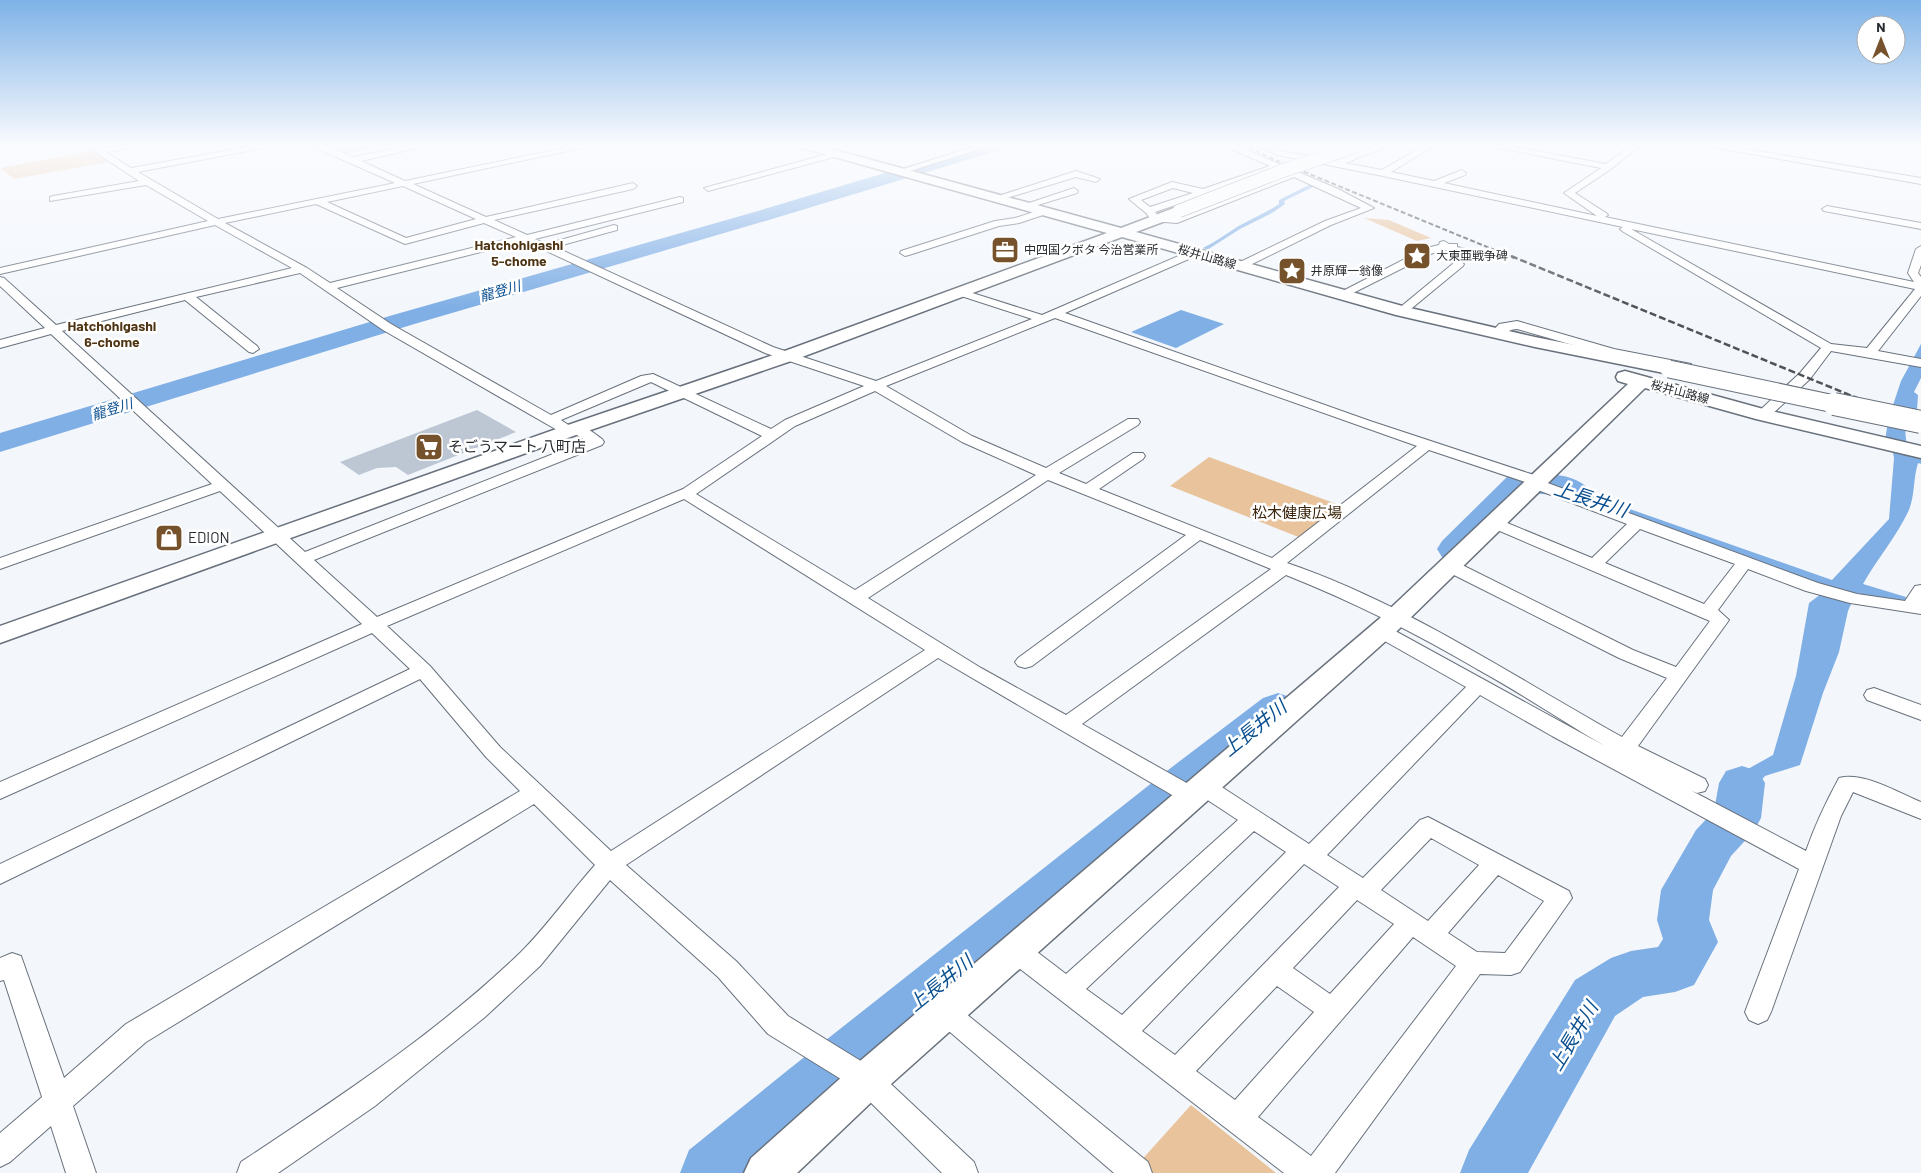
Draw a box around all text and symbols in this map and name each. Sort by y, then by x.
north arrow [1856,15,1906,65]
text: N [1876,18,1886,35]
office icon: 中四国クボタ 今治営業所 [990,235,1020,265]
district label: Hatchohigashi 5-chome [475,236,563,269]
street label: 桜井山路線 [1177,241,1238,271]
place icon: 大東亜戦争碑 [1402,241,1432,271]
place label: 中四国クボタ 今治営業所 [1024,242,1158,256]
place label: 大東亜戦争碑 [1436,248,1508,262]
place icon: 井原輝一翁像 [1277,256,1307,286]
place label: 井原輝一翁像 [1311,263,1383,277]
water label: 龍登川 [477,276,524,304]
district label: Hatchohigashi 6-chome [68,317,156,350]
street label: 桜井山路線 [1649,377,1711,406]
water label: 龍登川 [89,394,136,423]
supermarket icon: そごうマート 八町店 [414,432,444,462]
place label: そごうマート 八町店 [448,437,586,455]
water label: 上長井川 [1551,476,1633,522]
park label: 松木健康広場 [1252,503,1342,521]
shop icon: EDION [154,523,184,553]
place label: EDION [188,528,230,546]
water label: 上長井川 [1217,694,1292,760]
water label: 上長井川 [903,949,978,1015]
water label: 上長井川 [1543,996,1603,1074]

